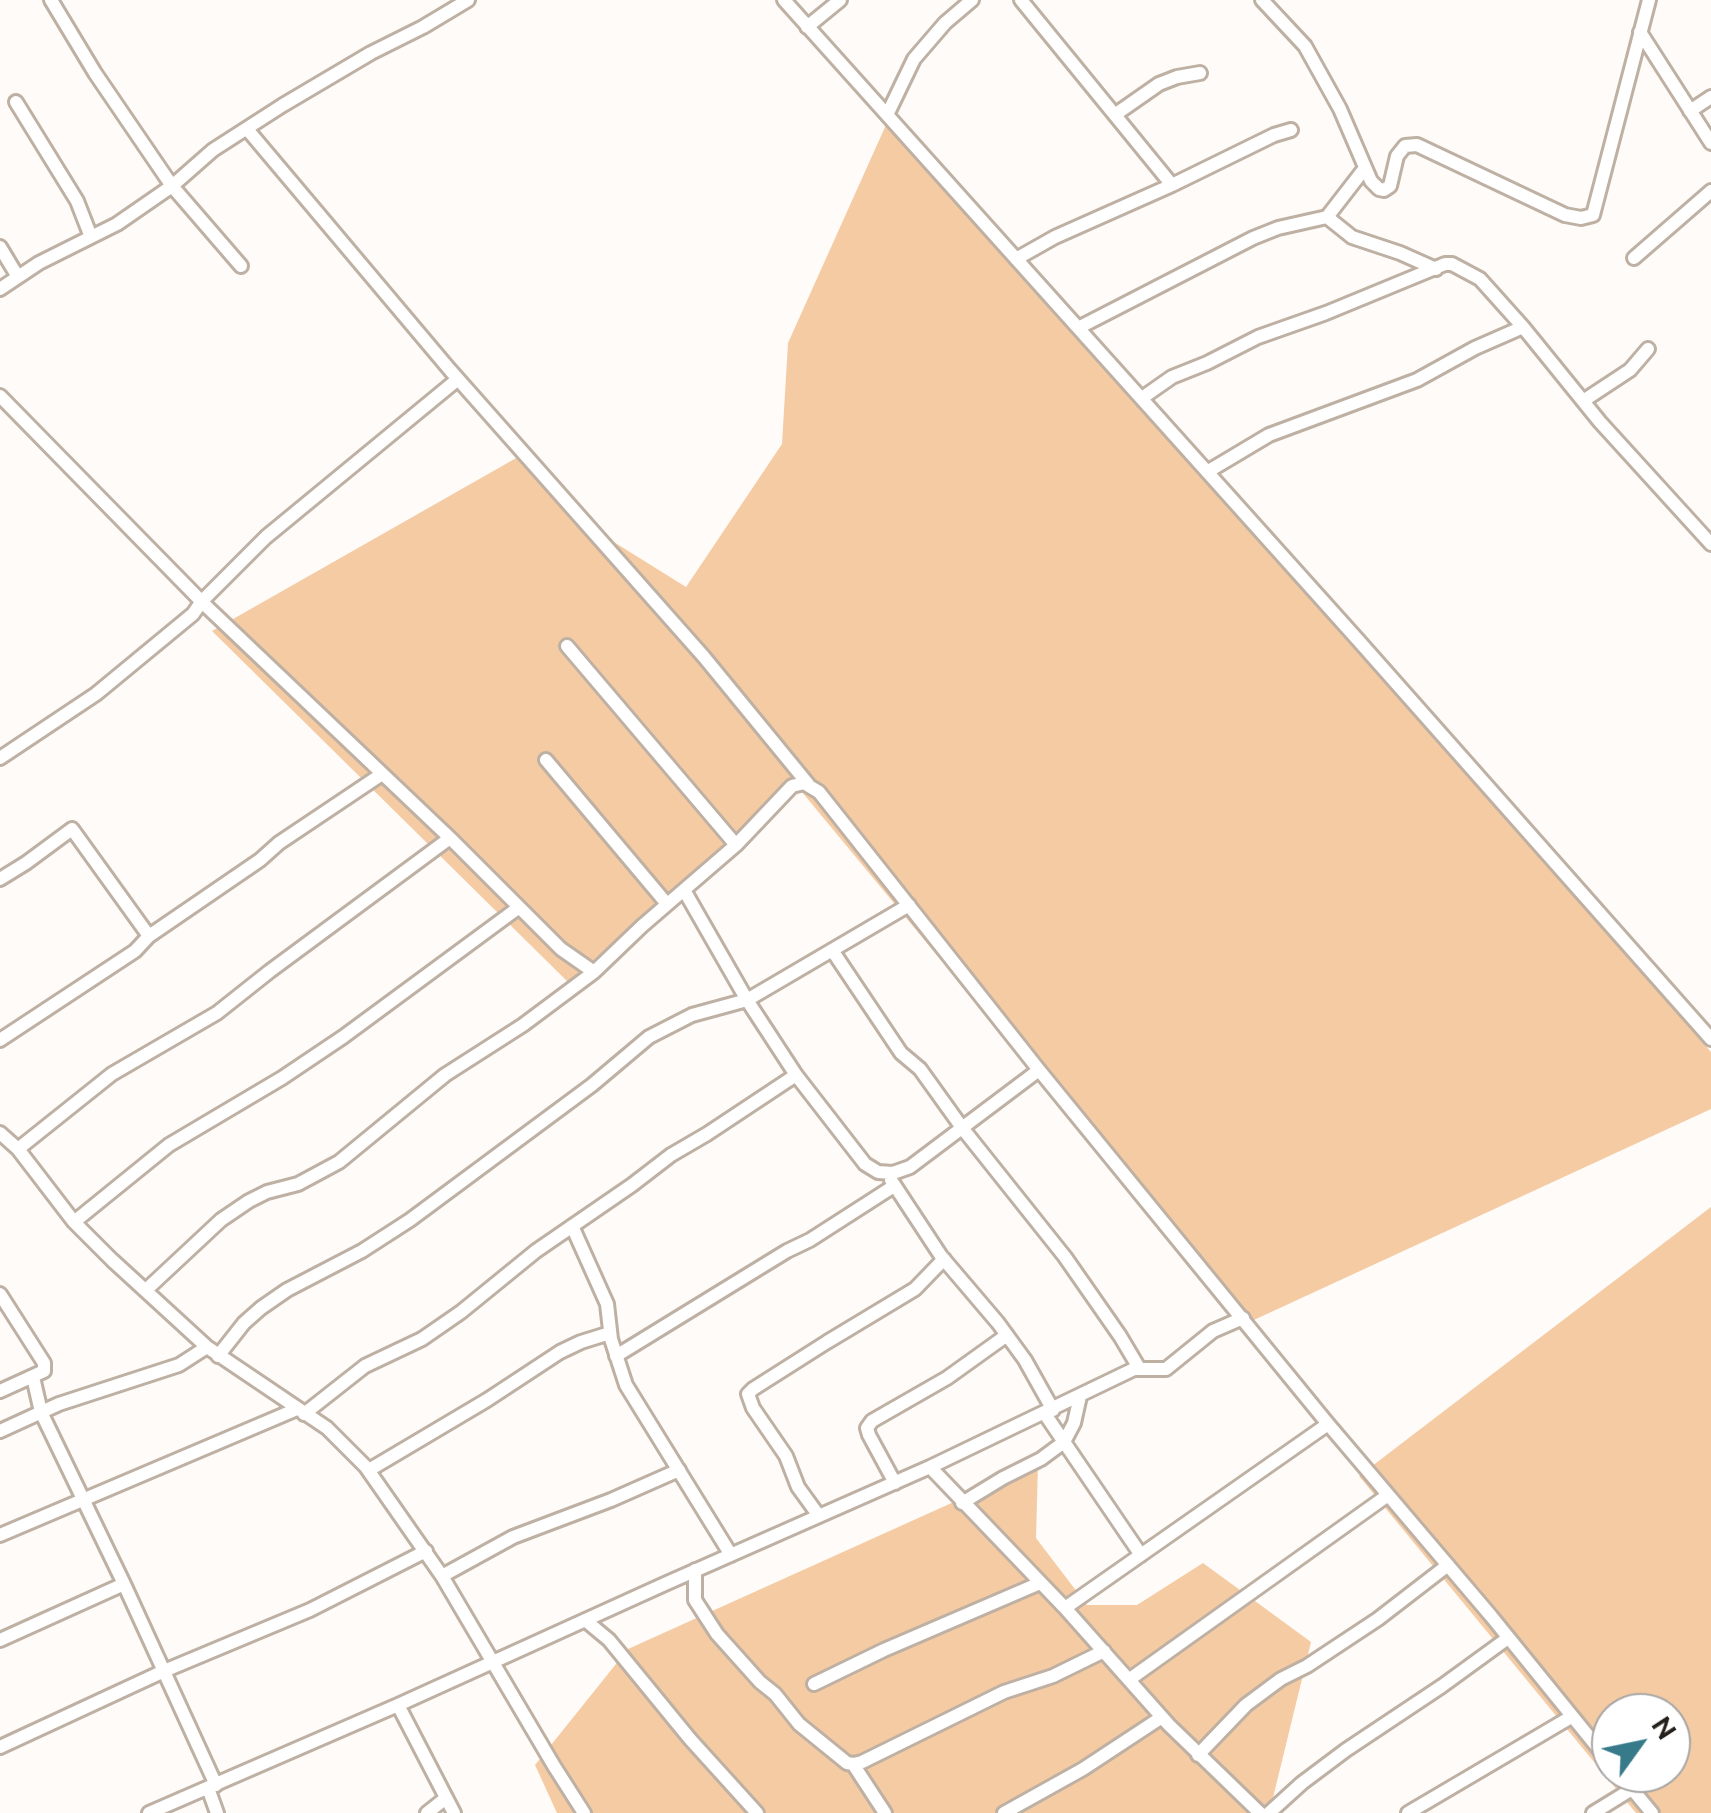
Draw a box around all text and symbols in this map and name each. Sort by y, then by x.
north arrow [1591,1693,1691,1793]
text: N [1646,1710,1684,1745]

